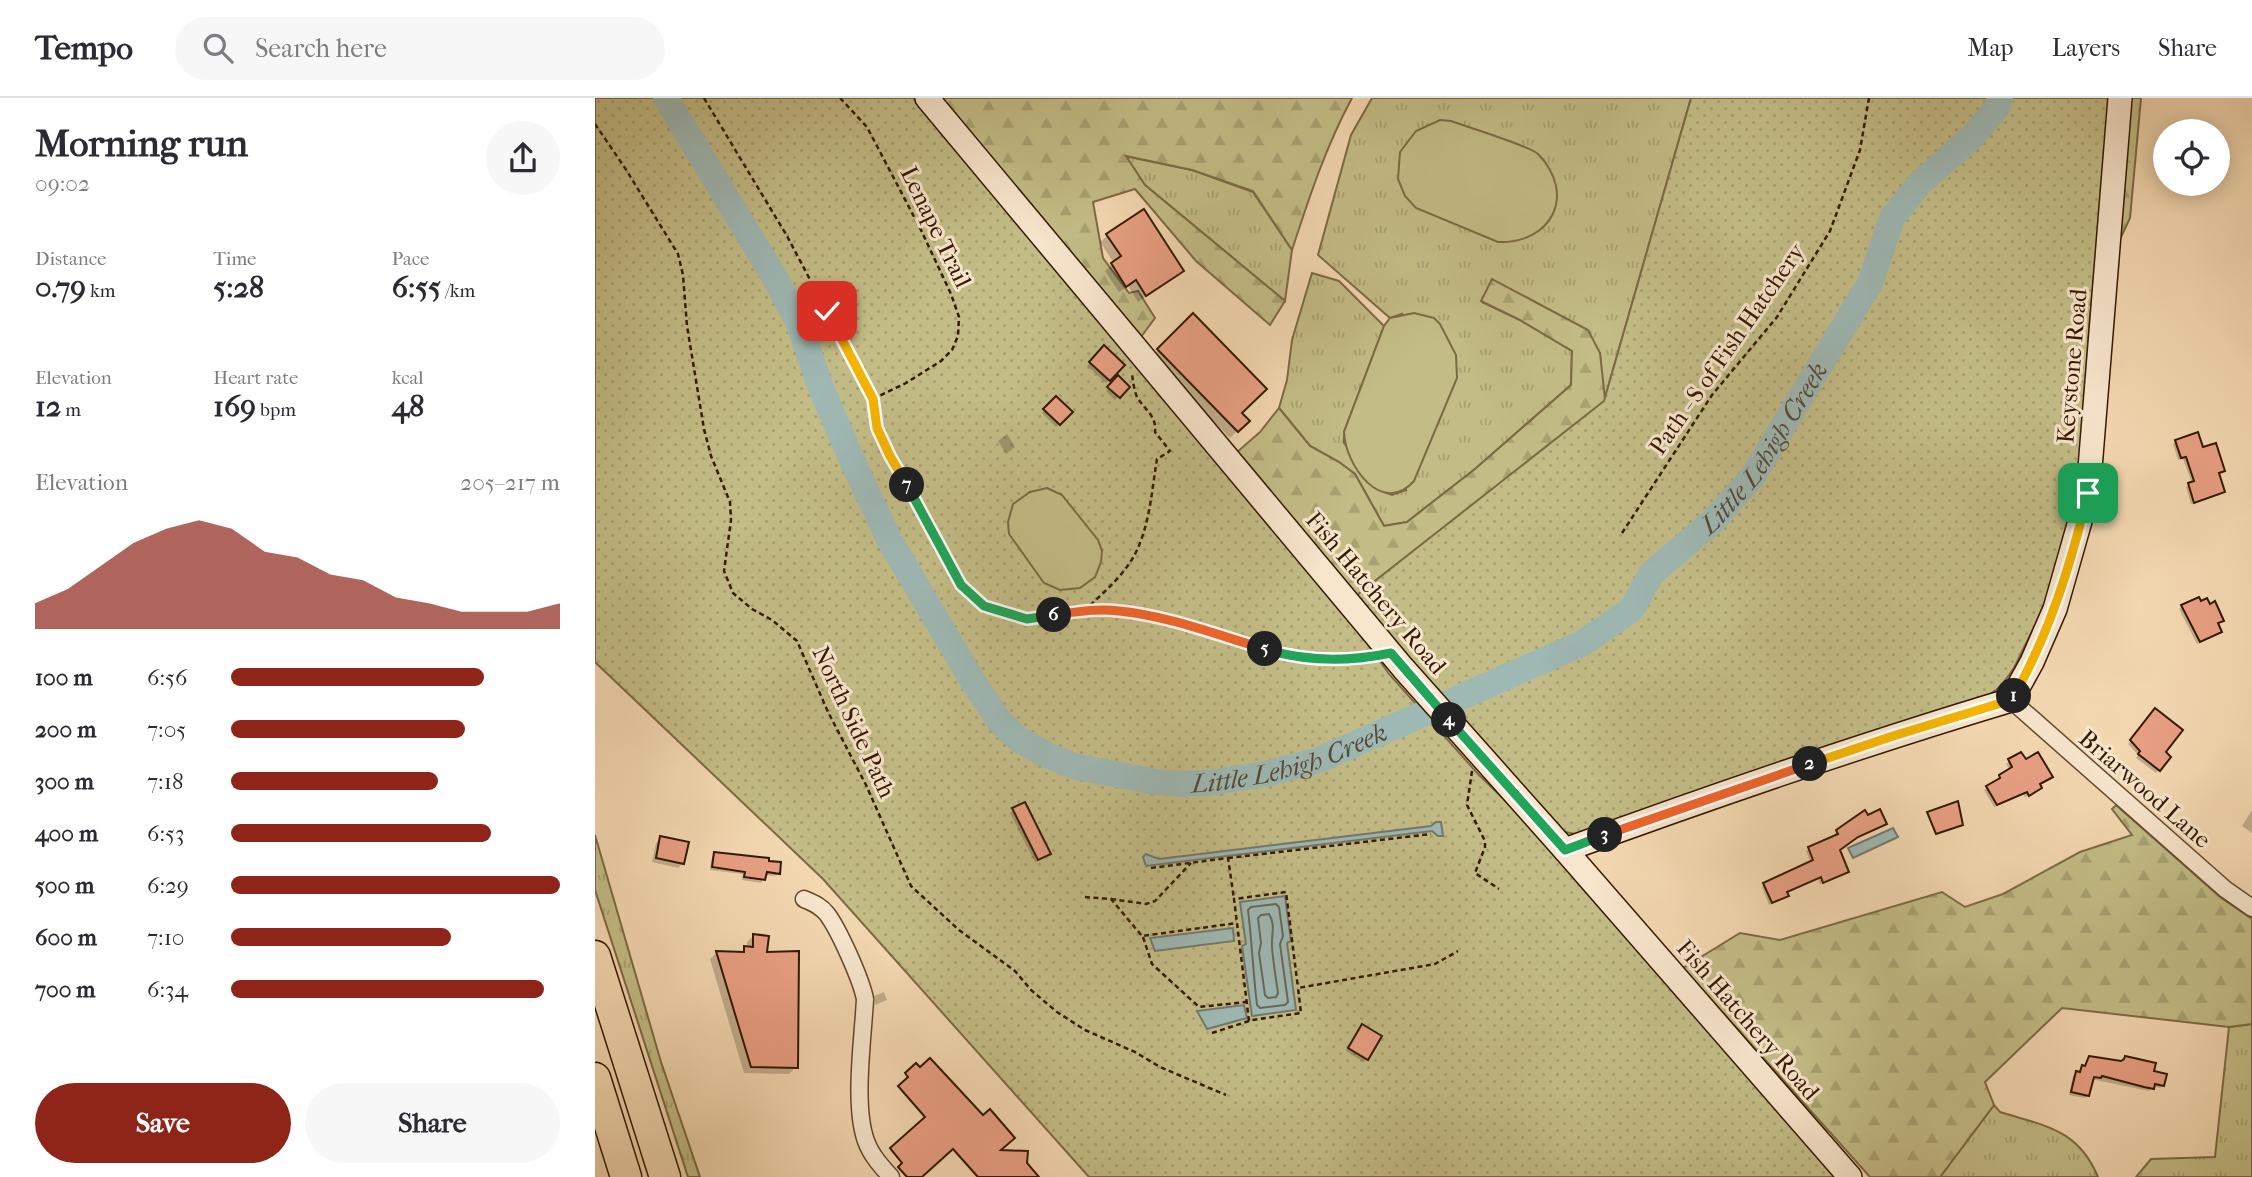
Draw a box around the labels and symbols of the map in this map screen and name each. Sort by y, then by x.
street label: Lenape Trail [895,162,977,292]
street label: Path - S of Fish Hatchery [1643,237,1811,460]
pin [797,281,857,341]
street label: Keystone Road [2051,287,2093,444]
water label: Little Lehigh Creek [1692,356,1834,542]
pin [2058,463,2118,523]
pin: 7 [889,468,925,502]
street label: Fish Hatchery Road [1300,506,1453,681]
pin: 6 [1037,598,1071,632]
pin: 5 [1247,632,1283,666]
street label: North Side Path [807,642,902,803]
pin: 1 [1997,678,2031,714]
pin: 4 [1431,702,1467,738]
water label: Little Lehigh Creek [1188,716,1392,799]
street label: Briarwood Lane [2073,724,2217,854]
pin: 2 [1793,746,1827,782]
pin: 3 [1587,818,1623,852]
street label: Fish Hatchery Road [1671,934,1826,1107]

